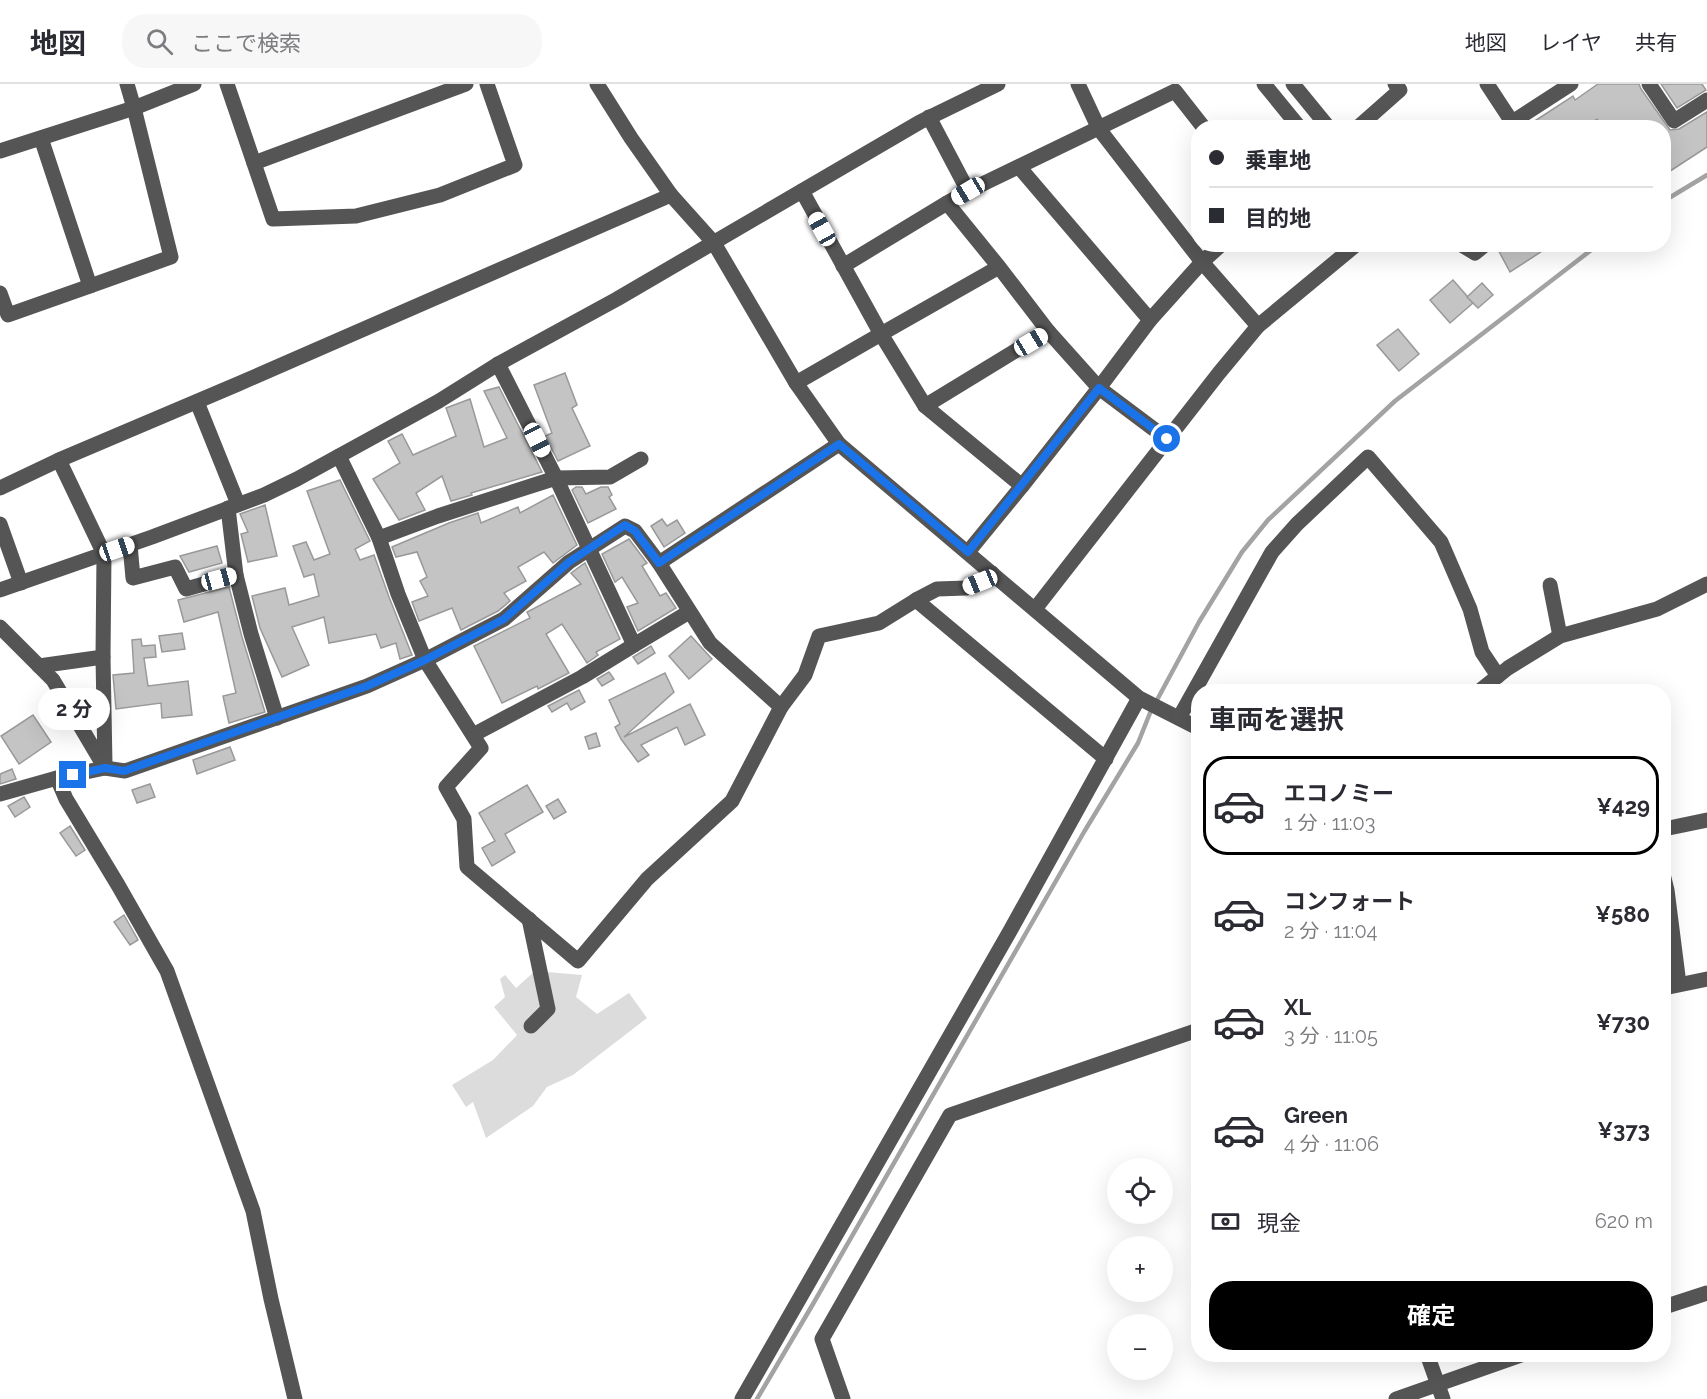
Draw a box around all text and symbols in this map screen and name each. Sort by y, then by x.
search box [122,14,542,68]
icon: search [143,25,176,58]
text: 地図 [30,27,86,60]
text: ここで検索 [191,30,301,56]
text: 地図 [1465,30,1507,55]
text: レイヤ [1540,30,1602,55]
text: 共有 [1635,30,1677,55]
text: 乗車地 [1245,147,1311,173]
car [948,174,988,208]
text: 目的地 [1245,205,1311,231]
car [805,209,839,249]
car [1011,325,1051,359]
car [521,420,553,460]
route start [1153,425,1180,452]
car [97,535,137,563]
car [199,566,239,592]
car [960,567,1000,597]
callout: 2 分 [37,688,109,730]
text: 2 分 [56,697,92,721]
text: 車両を選択 [1209,704,1344,735]
route end [59,761,86,788]
icon: car [1212,779,1266,833]
text: エコノミー [1284,780,1394,806]
text: ¥429 [1596,793,1650,819]
text: 1 分 · 11:03 [1284,811,1375,835]
icon: car [1212,887,1266,941]
text: コンフォート [1284,888,1415,914]
text: ¥580 [1595,901,1650,927]
text: 2 分 · 11:04 [1284,919,1378,943]
text: XL [1284,994,1311,1020]
icon: car [1212,995,1266,1049]
text: ¥730 [1596,1009,1650,1035]
text: 3 分 · 11:05 [1284,1024,1378,1048]
text: Green [1284,1102,1348,1128]
icon: car [1212,1103,1266,1157]
text: ¥373 [1597,1117,1650,1143]
text: 4 分 · 11:06 [1284,1132,1379,1156]
map controls [1107,1158,1173,1380]
button: locate [1107,1158,1173,1224]
icon: cash [1209,1205,1242,1238]
text: 620 m [1595,1209,1653,1233]
text: 現金 [1257,1210,1301,1236]
button: + [1107,1236,1173,1302]
button: 確定 [1209,1281,1653,1350]
button: − [1107,1314,1173,1380]

